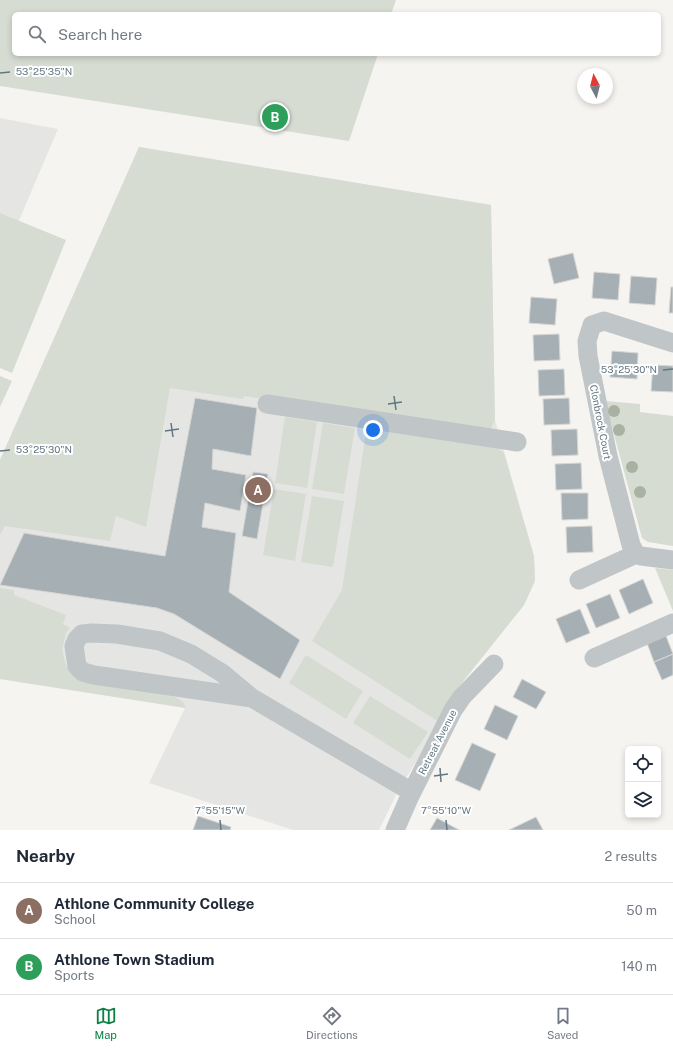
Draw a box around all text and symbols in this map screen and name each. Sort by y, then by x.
search box [12,12,661,56]
icon: search [26,23,48,45]
text: Search here [58,26,142,43]
text: 53°25'35"N [16,65,72,77]
north arrow [577,68,613,104]
pin: B [262,102,288,132]
text: 53°25'30"N [601,363,657,375]
street label: Clonbrock Court [588,384,614,461]
your location [363,420,383,440]
text: 53°25'30"N [16,443,72,455]
pin: A [245,475,271,505]
street label: Retreat Avenue [415,707,459,777]
map controls [625,746,661,818]
button: locate [625,746,661,782]
button: layers [625,782,661,818]
text: 7°55'15"W [195,804,246,816]
text: 7°55'10"W [421,804,471,816]
text: Nearby [16,846,75,866]
text: 2 results [605,849,657,864]
text: Athlone Community College [54,895,254,912]
text: A [24,903,34,918]
text: 50 m [626,903,657,918]
text: School [54,912,96,927]
text: Athlone Town Stadium [54,951,214,968]
text: B [25,959,33,974]
text: 140 m [621,959,657,974]
text: Sports [54,968,94,983]
tab: Map [95,1005,117,1041]
tab: Directions [306,1005,358,1041]
tab: Saved [547,1005,578,1041]

